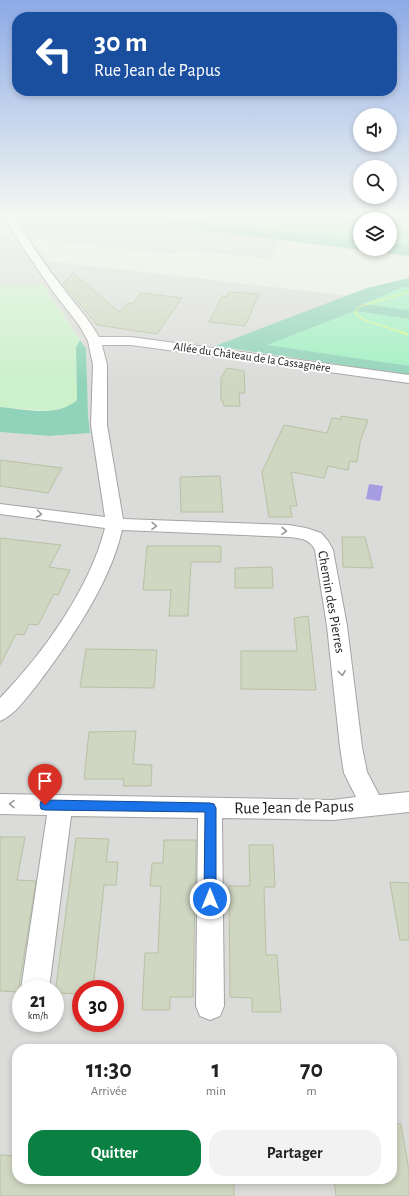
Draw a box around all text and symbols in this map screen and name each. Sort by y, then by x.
icon: left [28,28,80,80]
text: 30 m [94,29,147,57]
text: Rue Jean de Papus [94,62,221,80]
map controls [353,108,397,256]
button: sound [353,108,397,152]
button: search [353,160,397,204]
button: layers [353,212,397,256]
street label: Allée du Château de la Cassagnère [173,340,331,374]
one-way arrow [36,510,42,519]
one-way arrow [151,521,157,530]
one-way arrow [281,527,287,536]
street label: Chemin des Pierres [315,550,347,654]
one-way arrow [338,670,347,676]
pin [28,764,62,805]
icon: arrive [34,770,56,792]
street label: Rue Jean de Papus [234,797,354,817]
one-way arrow [9,800,15,809]
position arrow [189,878,231,920]
speed limit sign: 30 [72,980,124,1032]
text: 21 [30,991,46,1011]
text: km/h [28,1011,48,1021]
text: 11:30 [86,1058,132,1082]
text: 1 [212,1058,220,1082]
text: 70 [300,1058,323,1082]
text: Arrivée [91,1085,127,1098]
text: min [206,1085,226,1098]
text: m [306,1085,317,1098]
button: Quitter [28,1130,201,1176]
button: Partager [209,1130,381,1176]

